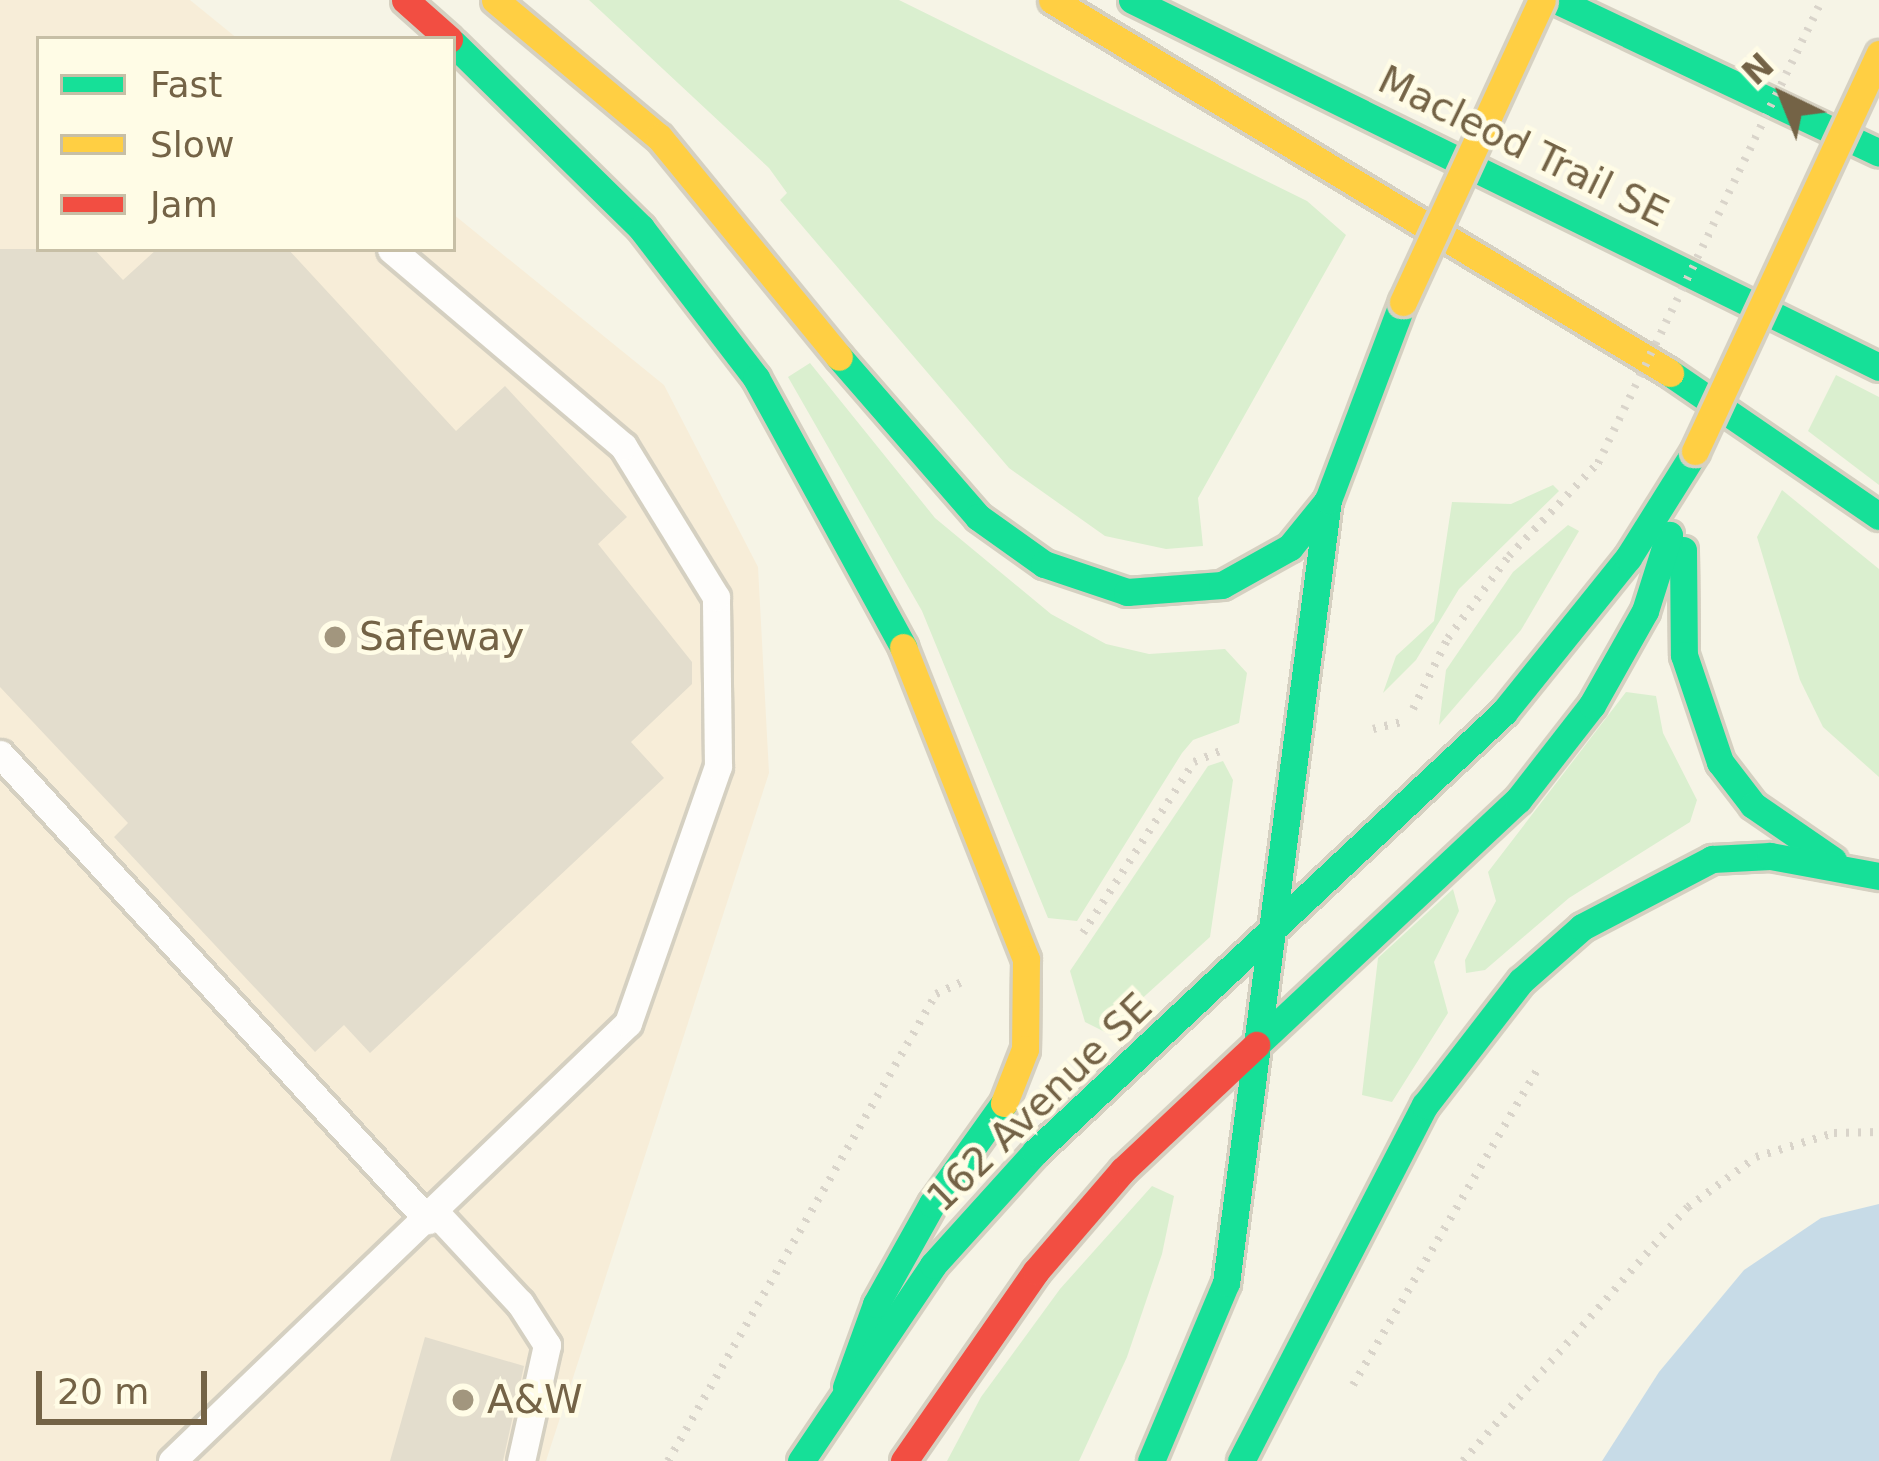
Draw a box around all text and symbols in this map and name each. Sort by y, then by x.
legend [36,36,456,252]
north arrow [1723,36,1843,156]
text: N [1735,46,1782,93]
street label: Macleod Trail SE [1371,57,1675,237]
text: Fast [150,64,222,105]
text: Slow [150,124,234,165]
text: Jam [150,184,218,225]
place label: Safeway [359,614,524,660]
marker: Safeway [322,624,348,650]
street label: 162 Avenue SE [918,984,1162,1222]
scale bar [42,1347,213,1421]
text: 20 m [57,1371,149,1412]
place label: A&W [487,1377,583,1423]
marker: A&W [450,1387,476,1413]

